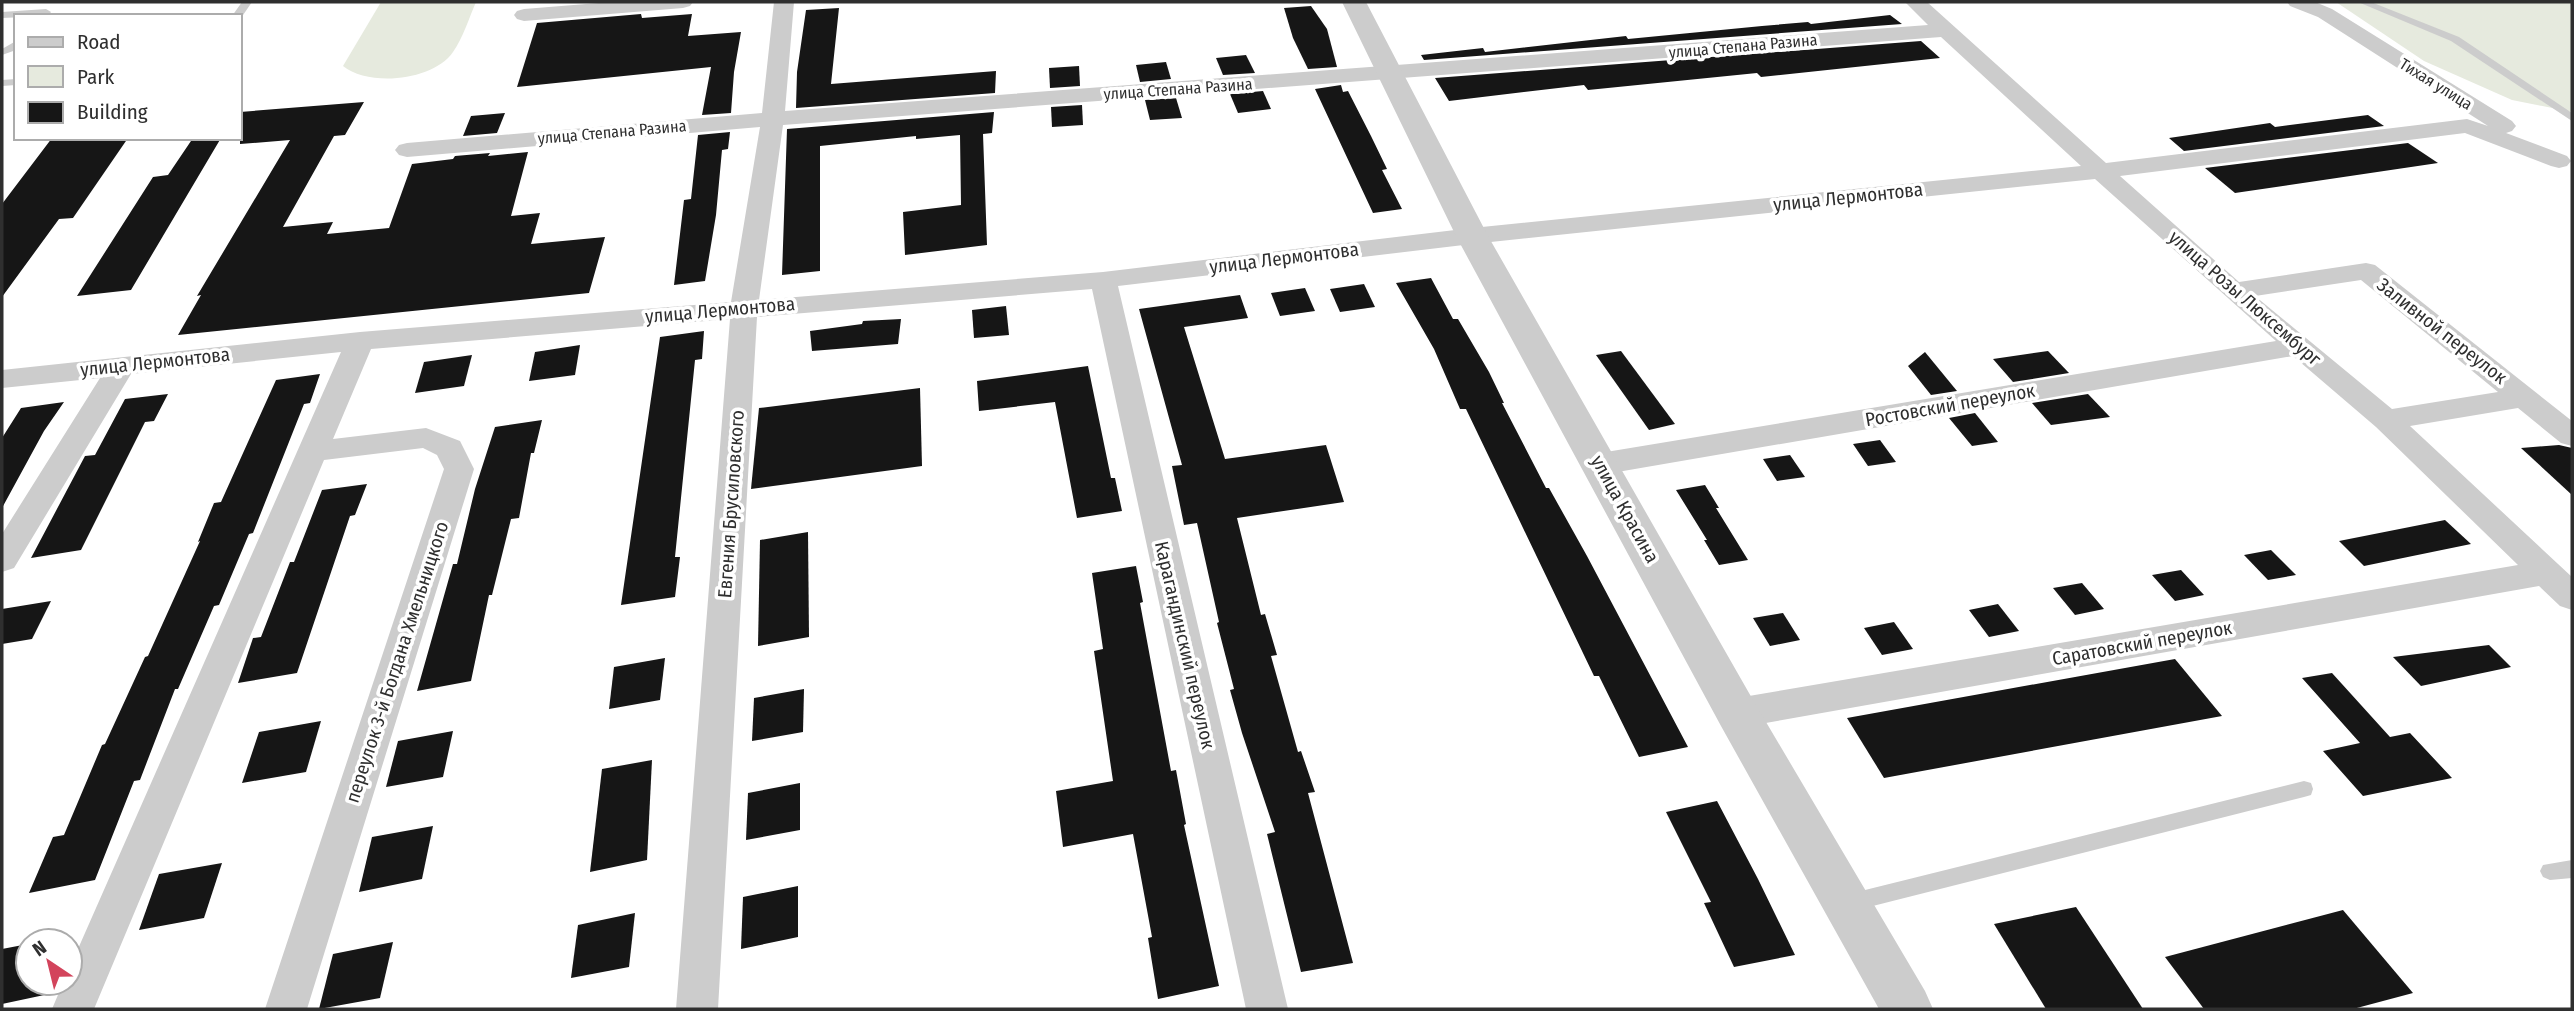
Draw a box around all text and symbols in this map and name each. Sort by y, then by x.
legend [14,14,242,140]
text: Road [77,29,121,55]
street label: улица Степана Разина [1668,30,1818,62]
street label: Тихая улица [2396,54,2476,114]
text: Park [77,64,115,90]
street label: улица Степана Разина [1103,74,1253,104]
text: Building [77,99,148,125]
street label: улица Степана Разина [537,116,687,148]
street label: улица Лермонтова [1772,178,1924,216]
street label: улица Розы Люксембург [2164,226,2326,371]
street label: улица Лермонтова [1208,237,1360,279]
street label: Заливной переулок [2372,273,2512,389]
street label: улица Лермонтова [644,292,796,328]
street label: улица Лермонтова [79,343,231,381]
street label: Ростовский переулок [1863,379,2037,431]
street label: Евгения Брусиловского [713,409,749,599]
street label: улица Красина [1586,451,1664,567]
street label: переулок 3-й Богдана Хмельницкого [341,518,453,806]
street label: Карагандинский переулок [1150,539,1220,751]
street label: Саратовский переулок [2050,616,2234,670]
north arrow [14,927,84,997]
text: N [28,936,51,961]

